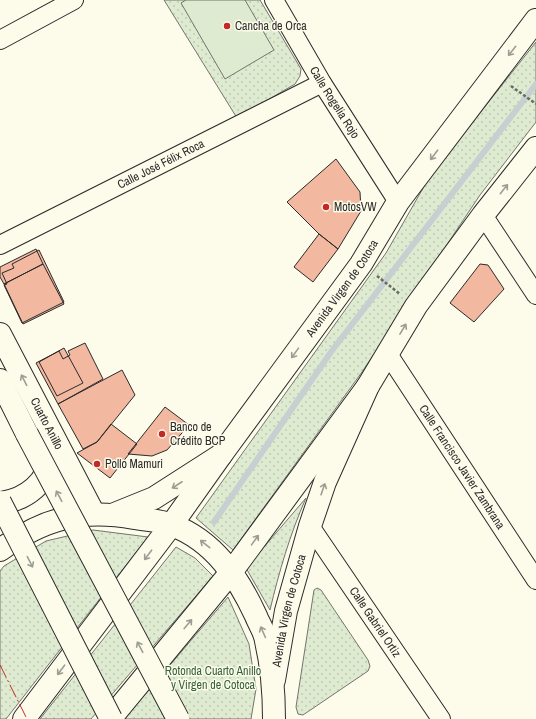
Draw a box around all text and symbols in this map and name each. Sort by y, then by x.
place label: Cancha de Orca [235,18,307,34]
marker: Cancha de Orca [222,21,232,31]
one-way arrow [508,46,516,57]
street label: Calle Rogelia Rojo [306,63,363,141]
street label: Calle José Félix Roca [115,135,207,193]
one-way arrow [429,149,438,160]
one-way arrow [499,184,508,195]
place label: MotosVW [334,199,377,215]
marker: MotosVW [321,202,331,212]
street label: Avenida Virgen de Cotoca [302,236,382,341]
one-way arrow [399,324,407,335]
one-way arrow [291,348,300,359]
one-way arrow [19,374,27,386]
street label: Cuarto Anillo [27,395,67,452]
street label: Calle Francisco Javier Zambrana [415,402,509,533]
place label: Banco de Crédito BCP [170,419,226,449]
marker: Banco de Crédito BCP [157,429,167,439]
place label: Pollo Mamuri [105,456,163,472]
marker: Pollo Mamuri [92,459,102,469]
one-way arrow [172,481,183,489]
one-way arrow [320,482,327,495]
one-way arrow [55,490,63,502]
one-way arrow [251,534,259,545]
one-way arrow [200,539,211,548]
one-way arrow [144,550,152,561]
street label: Avenida Virgen de Cotoca [268,552,310,669]
one-way arrow [27,555,35,567]
street label: Calle Gabriel Ortiz [346,584,405,660]
one-way arrow [184,619,193,630]
one-way arrow [259,626,266,638]
one-way arrow [136,642,143,654]
park label: Rotonda Cuarto Anillo y Virgen de Cotoca [165,663,261,693]
one-way arrow [57,665,66,676]

